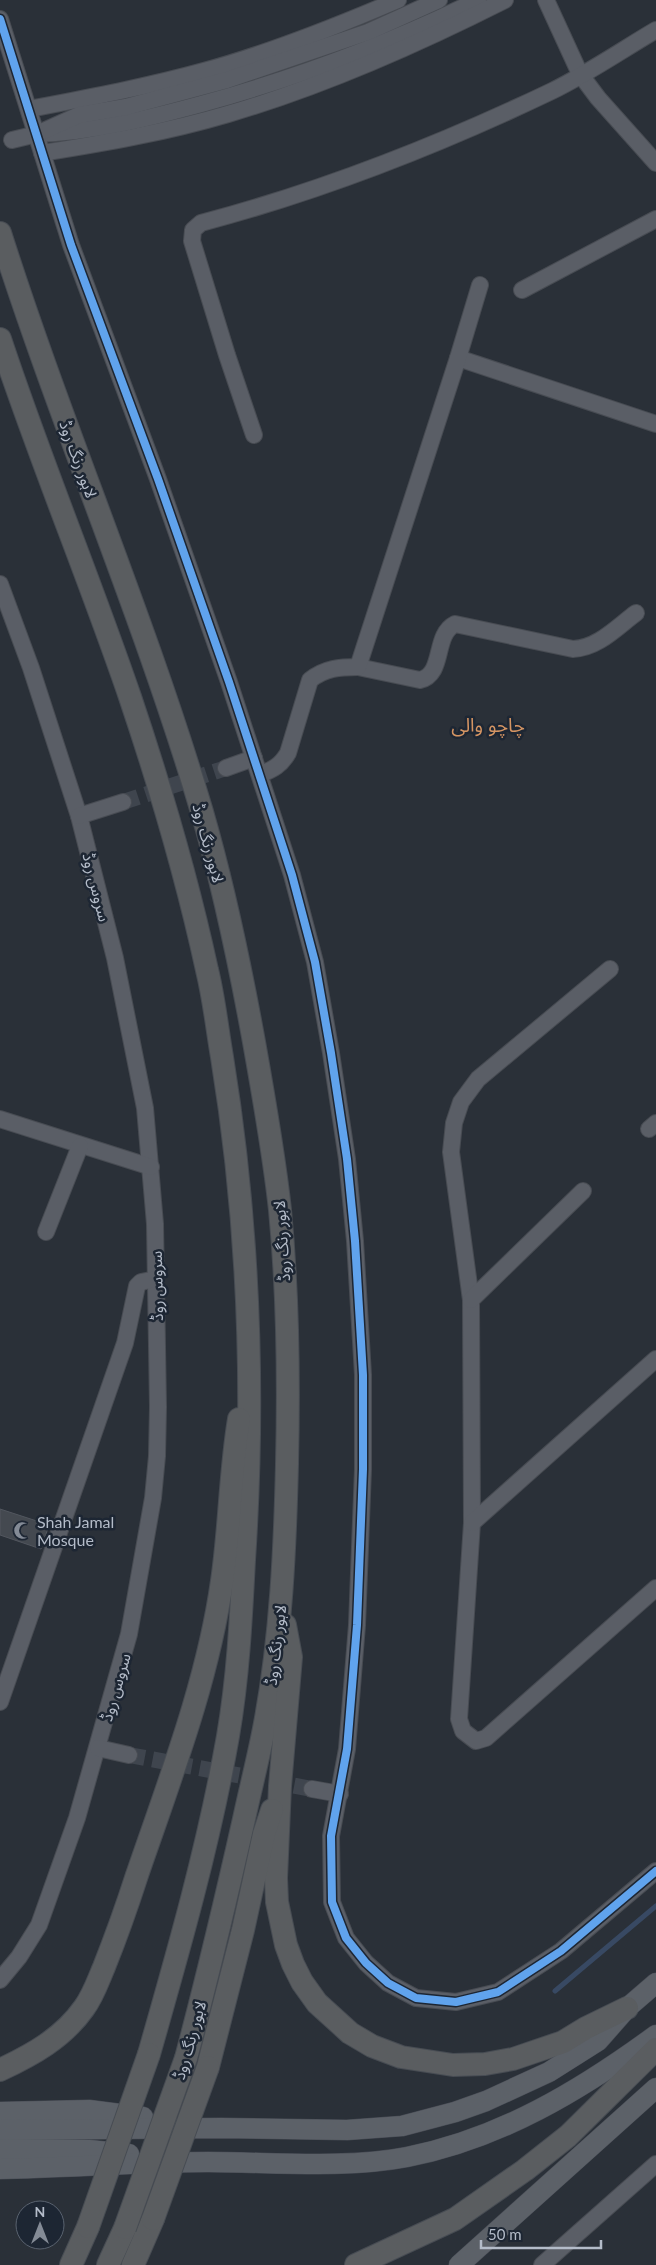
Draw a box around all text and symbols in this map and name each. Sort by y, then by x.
street label: لاہور رنگ روڈ [55,418,102,501]
district label: چاچو والی [451,713,525,738]
street label: لاہور رنگ روڈ [188,801,229,885]
street label: سروس روڈ [78,851,115,924]
street label: لاہور رنگ روڈ [269,1200,294,1282]
street label: سروس روڈ [146,1251,167,1321]
place label: Shah Jamal Mosque [37,1512,114,1549]
mosque icon: Shah Jamal Mosque [13,1520,33,1540]
street label: لاہور رنگ روڈ [261,1604,290,1687]
street label: سروس روڈ [96,1651,135,1724]
street label: لاہور رنگ روڈ [169,1998,210,2082]
north arrow [15,2200,65,2250]
text: N [35,2203,45,2220]
scale bar [481,2218,601,2250]
text: 50 m [488,2225,522,2243]

